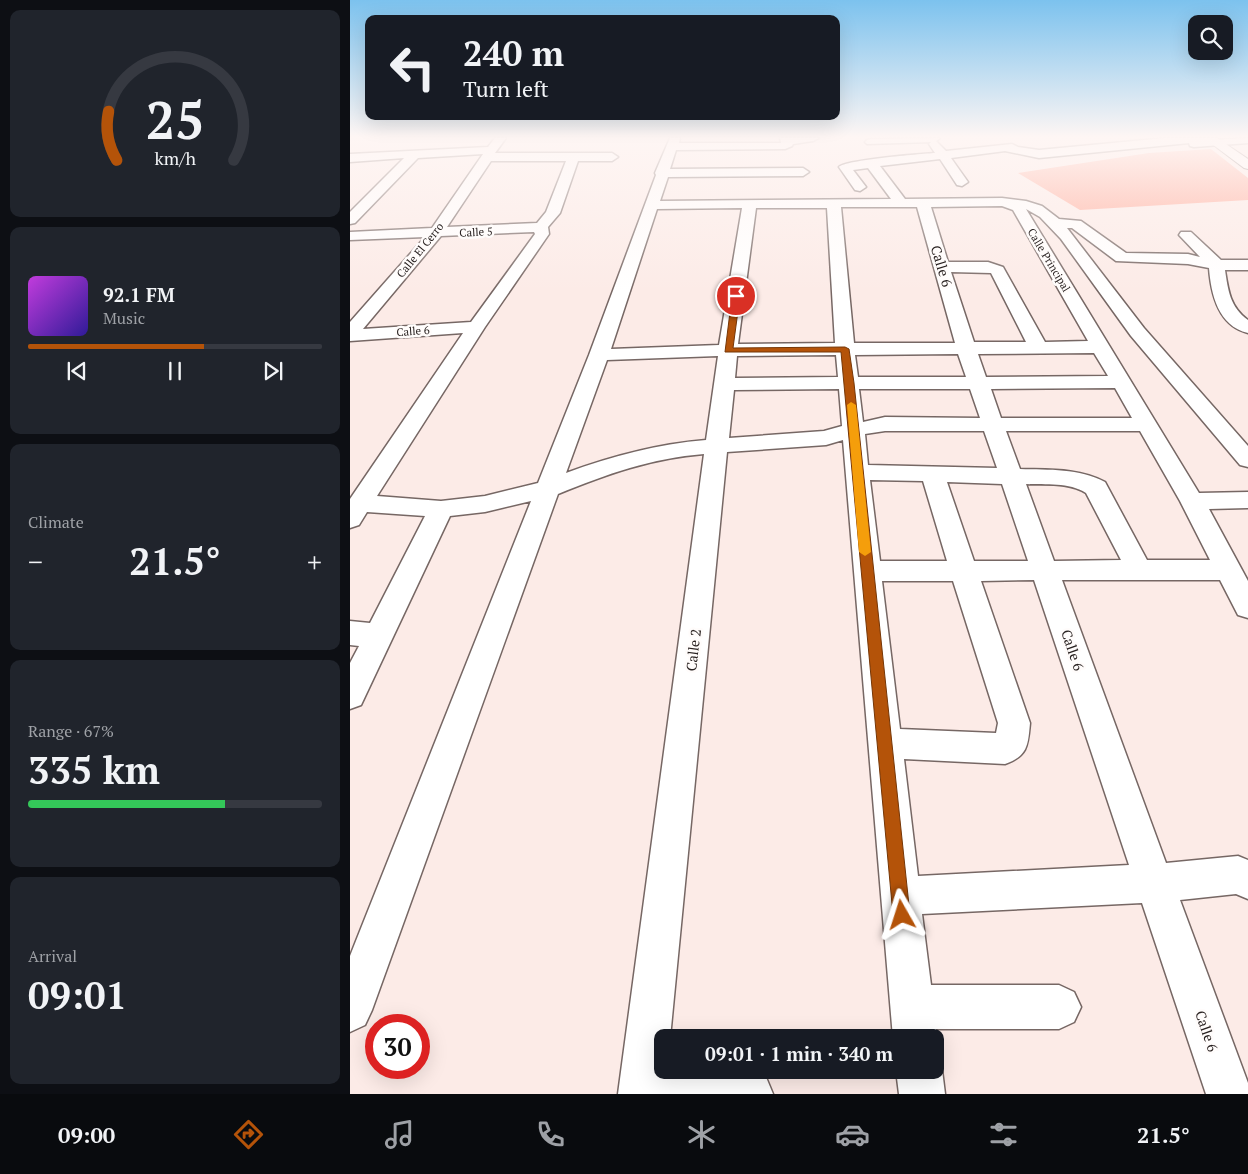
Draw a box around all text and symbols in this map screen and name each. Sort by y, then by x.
map controls [1188,15,1233,60]
button: search [1188,15,1233,60]
text: 240 m [463,30,564,76]
icon: left [380,35,445,100]
text: Turn left [463,74,549,103]
text: 25 [146,85,204,154]
text: km/h [154,146,196,170]
street label: Calle El Cerro [394,220,446,280]
street label: Calle 5 [459,224,493,240]
street label: Calle Principal [1025,226,1073,294]
street label: Calle 6 [927,243,957,290]
pin [715,275,757,317]
text: 92.1 FM [103,282,175,307]
icon: arrive [722,282,750,310]
text: Music [103,307,145,329]
street label: Calle 6 [396,323,430,339]
icon: previous [63,357,91,385]
icon: pause [161,357,189,385]
icon: next [259,357,287,385]
text: Climate [28,511,84,533]
text: 21.5° [129,536,221,586]
text: − [28,543,43,580]
text: + [307,543,322,580]
street label: Calle 6 [1057,627,1089,674]
street label: Calle 2 [681,628,705,672]
text: Range · 67% [28,720,114,742]
text: 335 km [28,745,160,795]
position arrow [875,888,927,940]
text: Arrival [28,945,77,967]
text: 09:01 [28,970,127,1020]
street label: Calle 6 [1191,1008,1223,1055]
speed limit sign: 30 [365,1014,430,1079]
text: 09:01 · 1 min · 340 m [705,1041,893,1066]
icon: directions [231,1117,266,1152]
icon: music [382,1117,417,1152]
icon: phone [533,1117,568,1152]
icon: climate [684,1117,719,1152]
icon: car [835,1117,870,1152]
icon: filters [986,1117,1021,1152]
text: 09:00 [58,1120,115,1149]
text: 21.5° [1137,1120,1190,1149]

